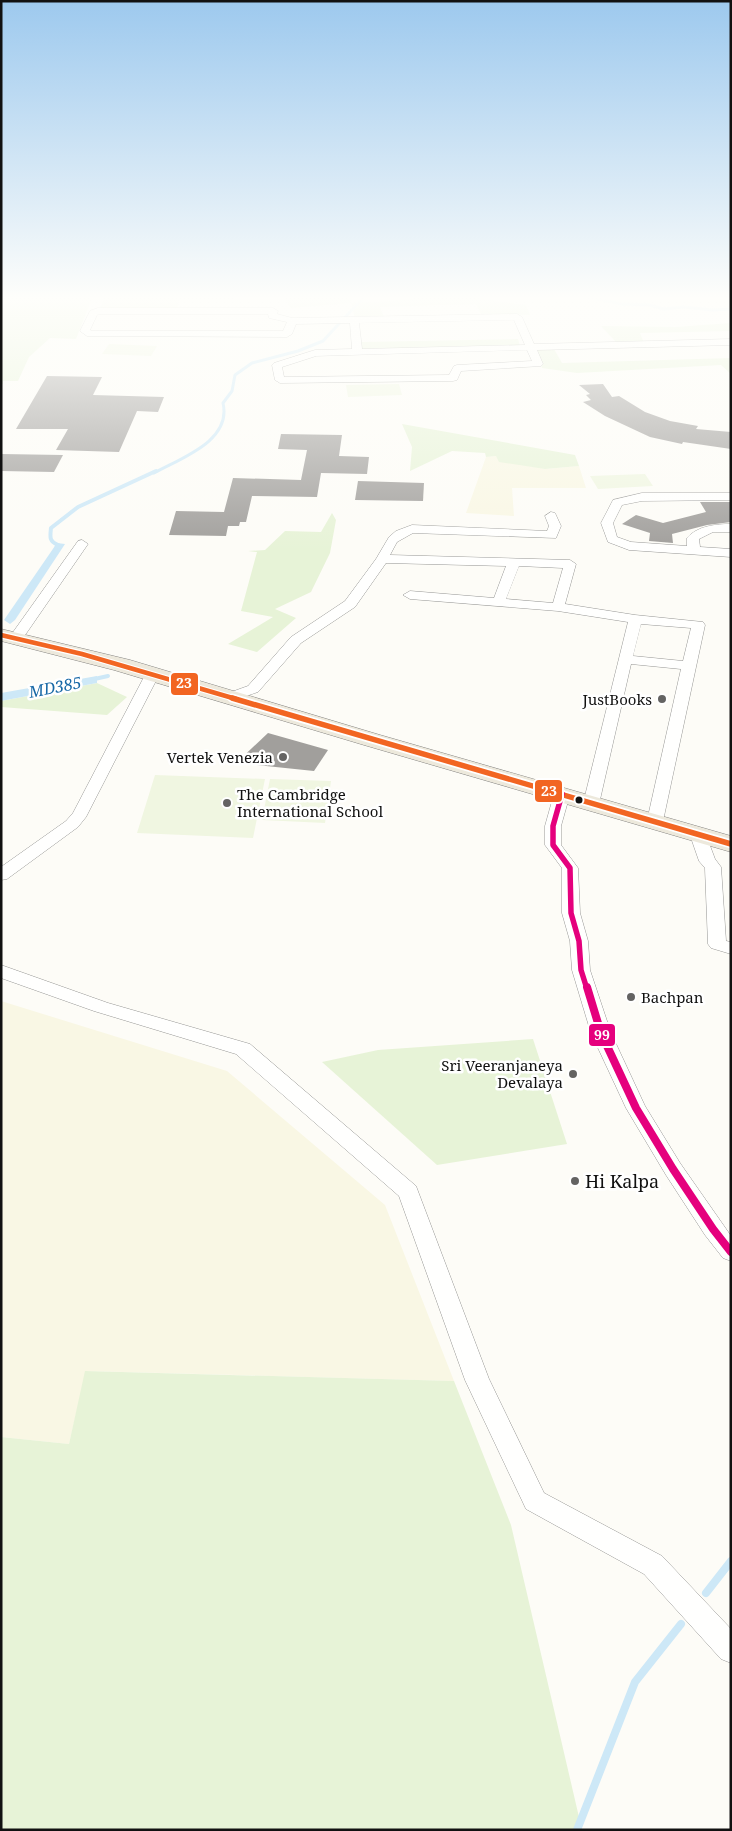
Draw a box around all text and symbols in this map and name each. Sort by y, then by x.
water label: MD385 [26,671,83,703]
line badge: 23 [170,672,199,696]
text: 23 [176,673,192,692]
place label: JustBooks [581,689,652,709]
marker: JustBooks [656,693,668,705]
place label: Vertek Venezia [167,747,273,767]
marker: Vertek Venezia [277,751,289,763]
line badge: 23 [534,779,563,803]
text: 23 [541,781,557,800]
place label: The Cambridge International School [237,784,383,821]
unlabelled marker [574,795,584,805]
marker: The Cambridge International School [221,797,233,809]
place label: Bachpan [641,987,704,1007]
marker: Bachpan [625,991,637,1003]
line badge: 99 [588,1023,616,1047]
text: 99 [594,1025,610,1044]
place label: Sri Veeranjaneya Devalaya [441,1055,563,1092]
marker: Sri Veeranjaneya Devalaya [567,1068,579,1080]
place label: Hi Kalpa [585,1169,659,1193]
marker: Hi Kalpa [569,1175,581,1187]

